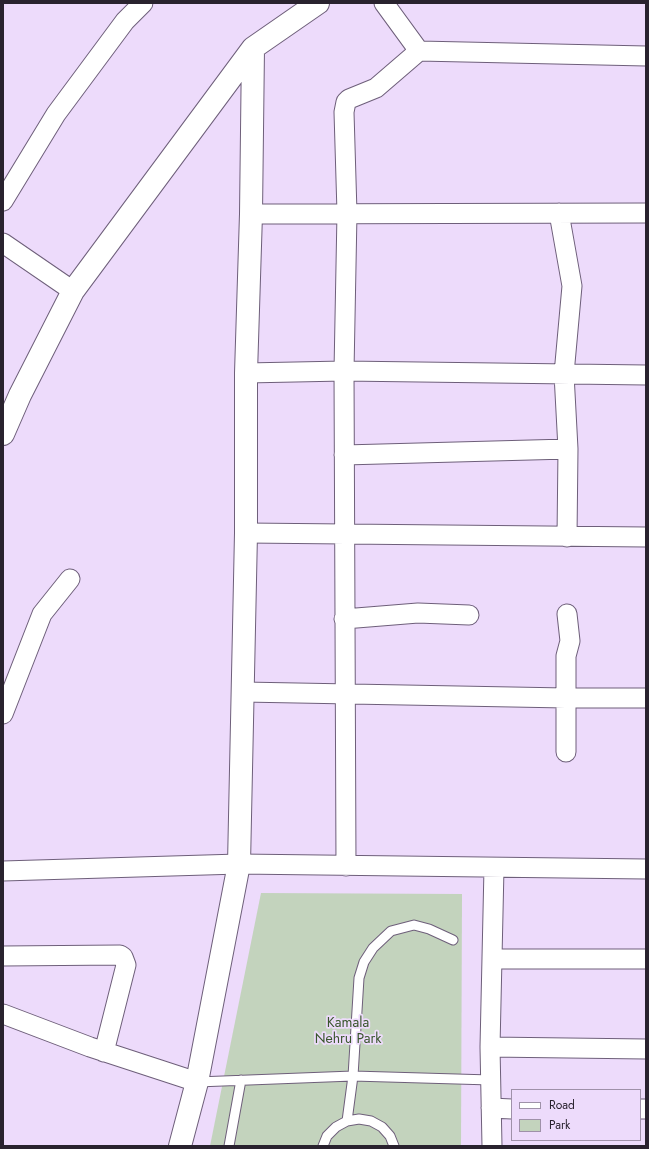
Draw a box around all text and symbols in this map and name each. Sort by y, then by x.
park label: Kamala Nehru Park [315,1016,381,1048]
legend [511,1089,641,1141]
text: Road [549,1096,575,1114]
text: Park [549,1116,570,1134]

